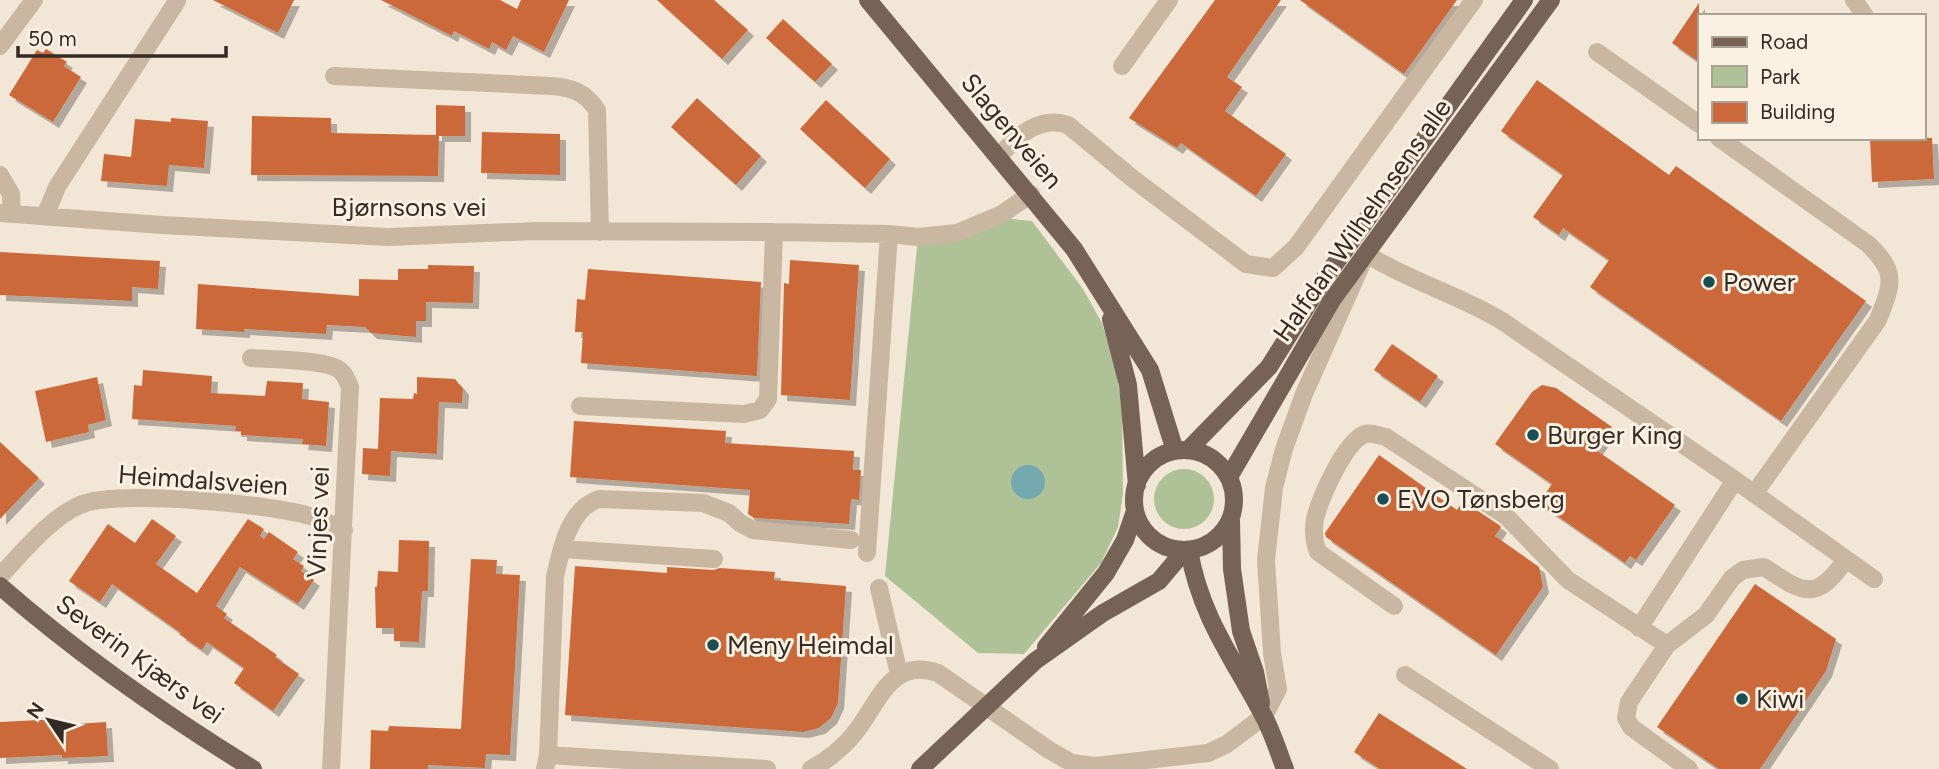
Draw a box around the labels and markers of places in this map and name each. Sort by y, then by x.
place label: Power [1723,266,1796,298]
marker: Power [1701,274,1717,290]
place label: Burger King [1547,419,1683,451]
marker: Burger King [1525,427,1541,443]
place label: EVO Tønsberg [1397,483,1565,515]
marker: EVO Tønsberg [1375,491,1391,507]
place label: Meny Heimdal [727,629,894,661]
marker: Meny Heimdal [705,637,721,653]
place label: Kiwi [1756,683,1804,715]
marker: Kiwi [1734,691,1750,707]

